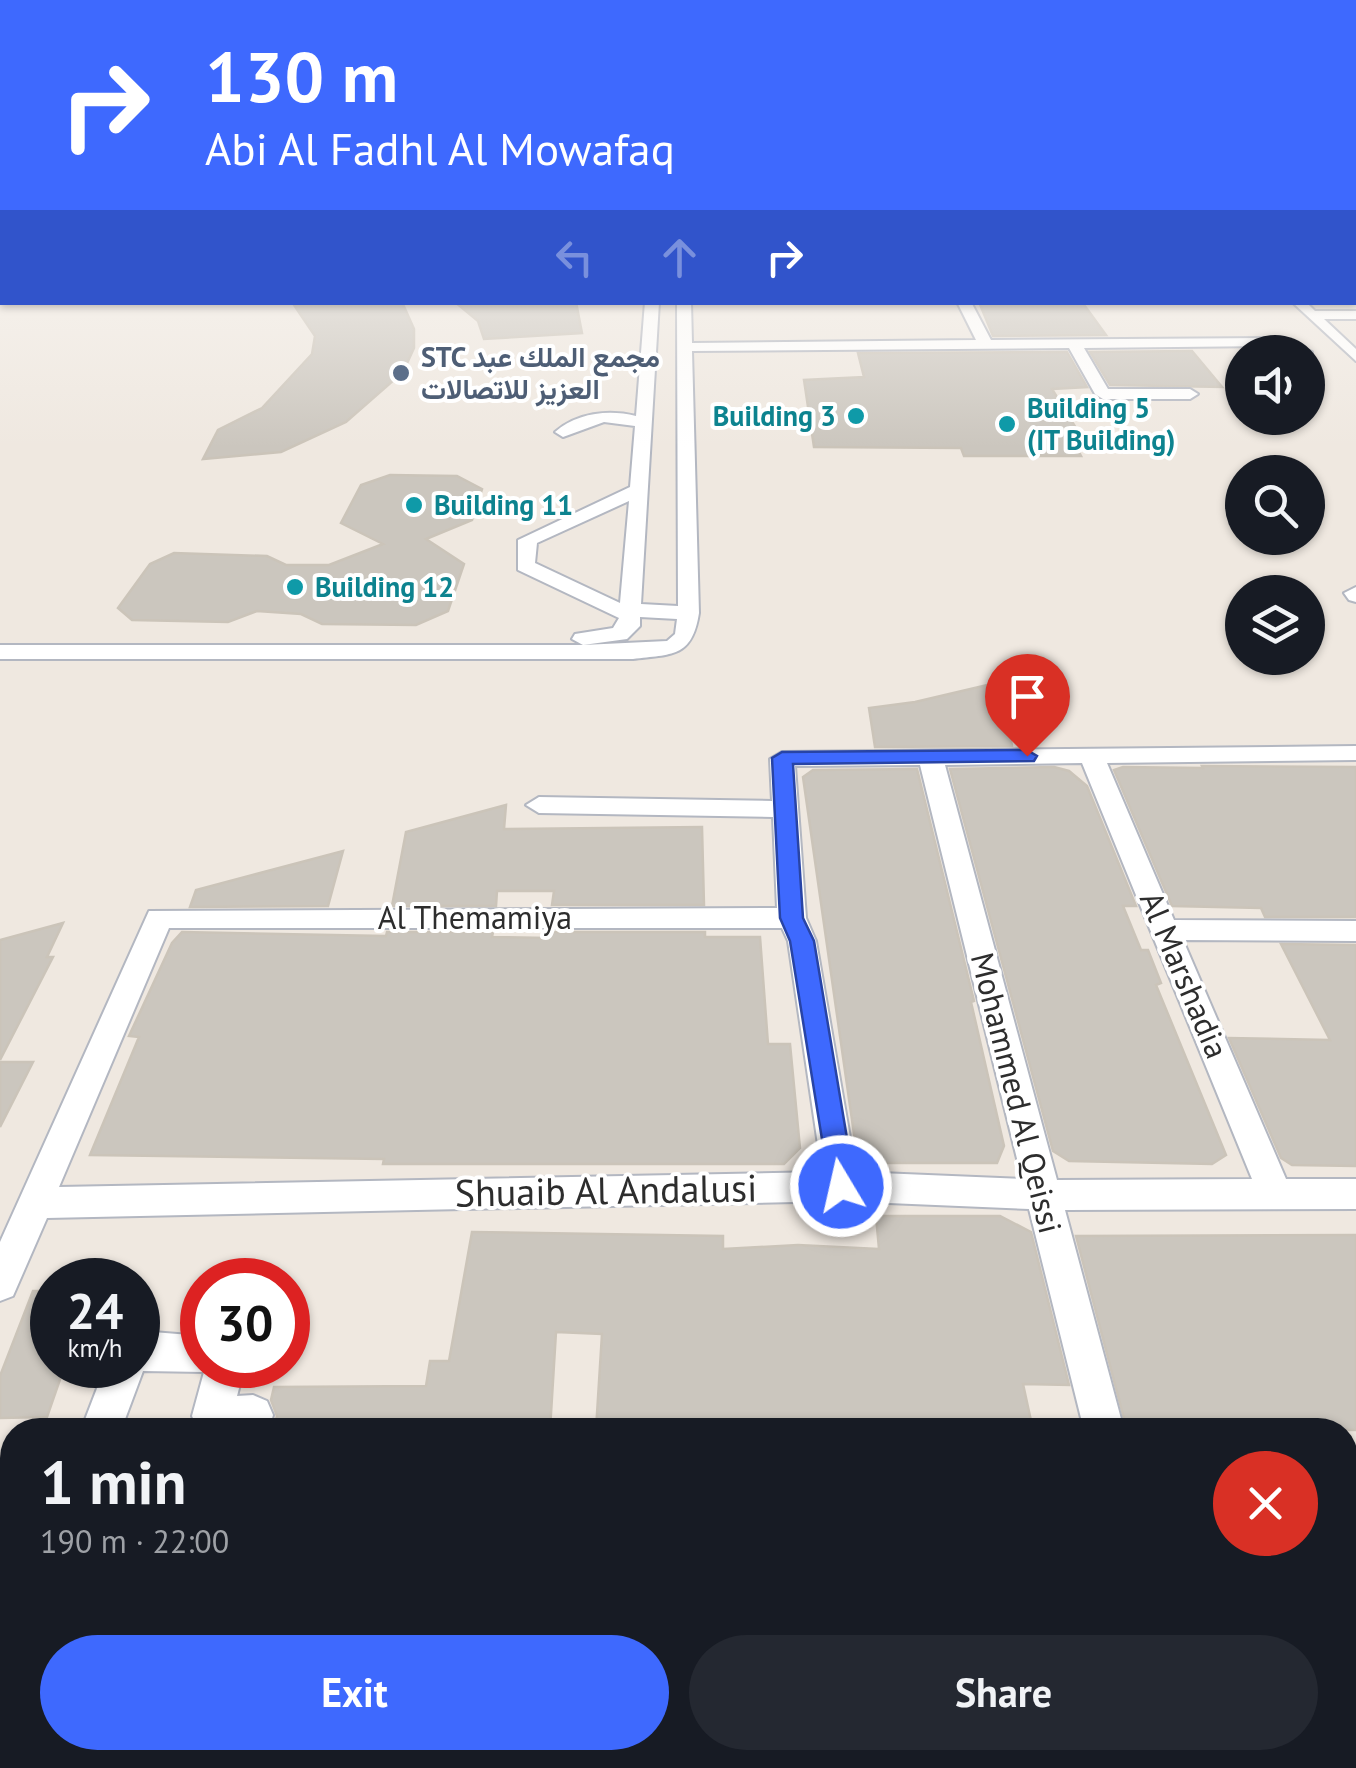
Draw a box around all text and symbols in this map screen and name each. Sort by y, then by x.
text: 130 m [205,31,398,121]
icon: right [40,40,170,170]
text: Abi Al Fadhl Al Mowafaq [205,119,675,177]
icon: left [547,230,602,285]
icon: ahead [652,230,707,285]
icon: right [757,230,812,285]
map controls [1225,335,1325,675]
button: sound [1225,335,1325,435]
place label: STC مجمع الملك عبد العزيز للاتصالات [421,338,660,407]
marker: STC مجمع الملك عبد العزيز للاتصالات [390,362,412,384]
place label: Building 5 (IT Building) [1027,389,1175,458]
place label: Building 3 [713,397,836,434]
marker: Building 3 [845,405,867,427]
marker: Building 5 (IT Building) [996,413,1018,435]
button: search [1225,455,1325,555]
place label: Building 11 [434,486,573,523]
marker: Building 11 [403,494,425,516]
place label: Building 12 [315,568,454,605]
button: layers [1225,575,1325,675]
marker: Building 12 [284,576,306,598]
pin [985,654,1070,757]
icon: arrive [1000,669,1055,724]
street label: Al Marshadia [1131,885,1239,1064]
street label: Al Themamiya [378,896,572,938]
street label: Mohammed Al Qeissi [962,948,1072,1237]
position arrow [789,1134,893,1238]
street label: Shuaib Al Andalusi [454,1162,758,1217]
speed limit sign: 30 [180,1258,310,1388]
text: 24 [67,1278,123,1343]
text: km/h [68,1332,122,1364]
text: 1 min [40,1443,186,1521]
button: close [1213,1451,1318,1556]
text: 190 m · 22:00 [40,1520,229,1562]
button: Exit [40,1635,669,1750]
button: Share [689,1635,1318,1750]

